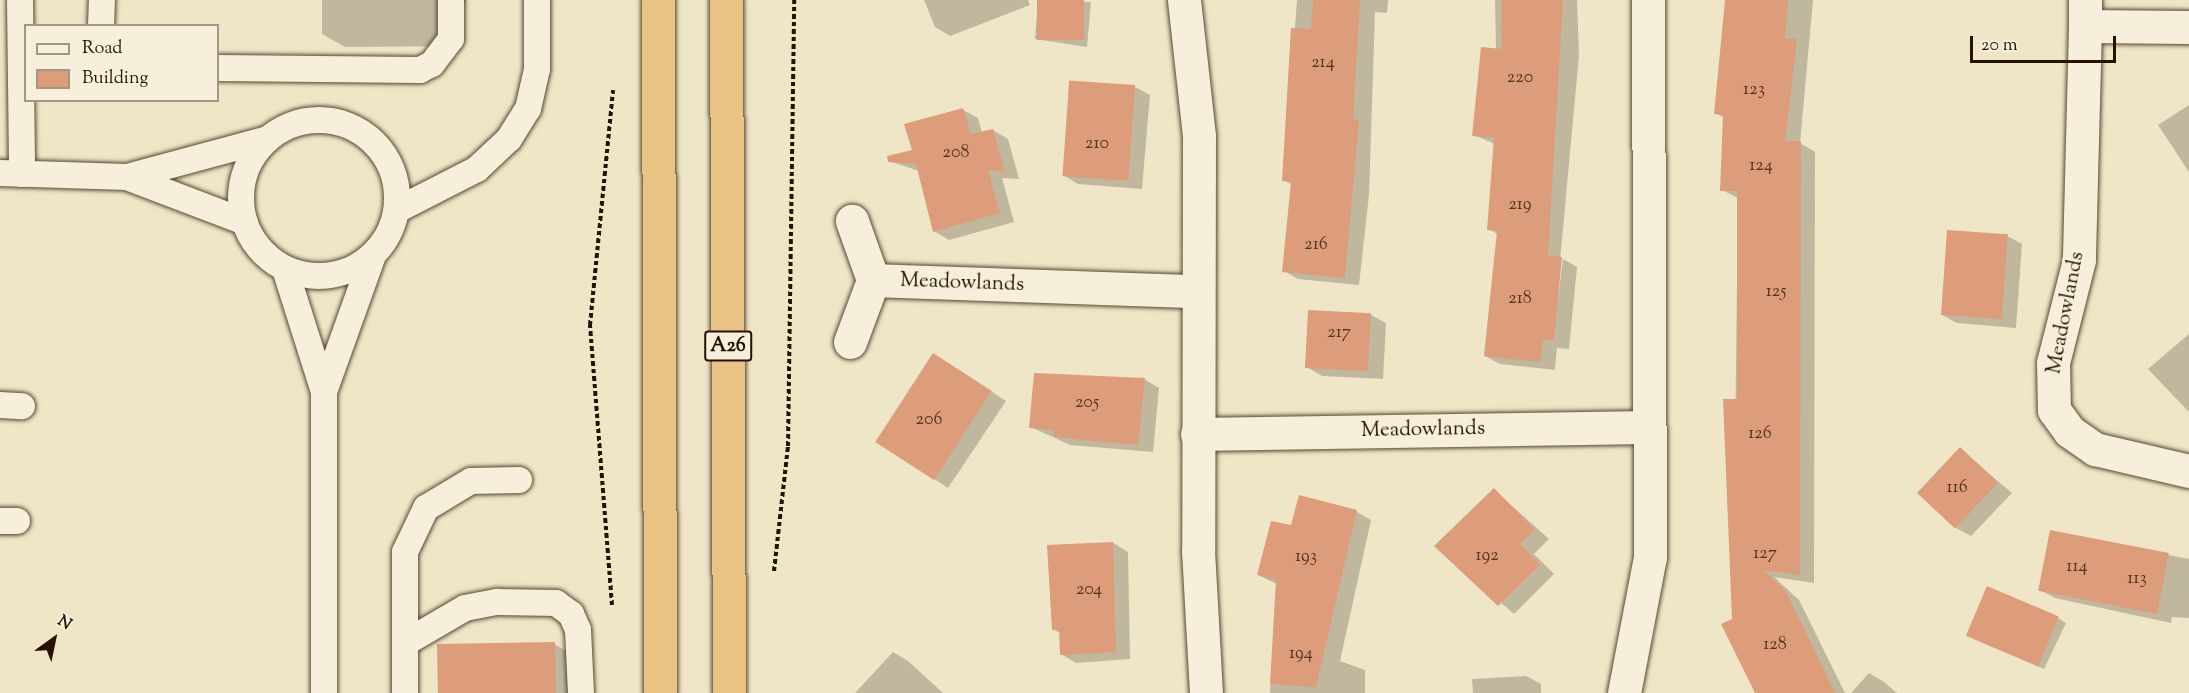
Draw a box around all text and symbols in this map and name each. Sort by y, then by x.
legend [24,24,219,102]
scale bar [1973,24,2118,62]
text: 20 m [1981,33,2018,59]
text: Road [82,36,122,62]
house number: 214 [1311,52,1335,74]
text: Building [82,66,148,92]
house number: 220 [1507,67,1533,89]
house number: 123 [1743,79,1765,101]
house number: 210 [1085,133,1109,155]
house number: 208 [943,142,969,164]
house number: 124 [1749,155,1773,177]
house number: 219 [1508,194,1532,216]
house number: 216 [1304,234,1328,256]
street label: Meadowlands [2042,250,2090,376]
street label: Meadowlands [900,268,1024,298]
house number: 125 [1766,281,1786,303]
house number: 218 [1508,288,1532,310]
house number: 217 [1327,322,1351,344]
road number: A26 [704,329,752,363]
house number: 205 [1075,392,1099,414]
house number: 206 [916,409,942,431]
street label: Meadowlands [1361,416,1485,444]
house number: 126 [1748,423,1772,445]
house number: 116 [1946,477,1968,499]
house number: 127 [1753,543,1777,565]
house number: 192 [1475,545,1499,567]
house number: 193 [1295,546,1317,568]
house number: 114 [2066,556,2088,578]
house number: 113 [2127,568,2147,590]
house number: 204 [1076,579,1102,601]
north arrow [24,609,84,669]
text: N [52,610,76,637]
house number: 128 [1763,634,1787,656]
house number: 194 [1289,643,1313,665]

